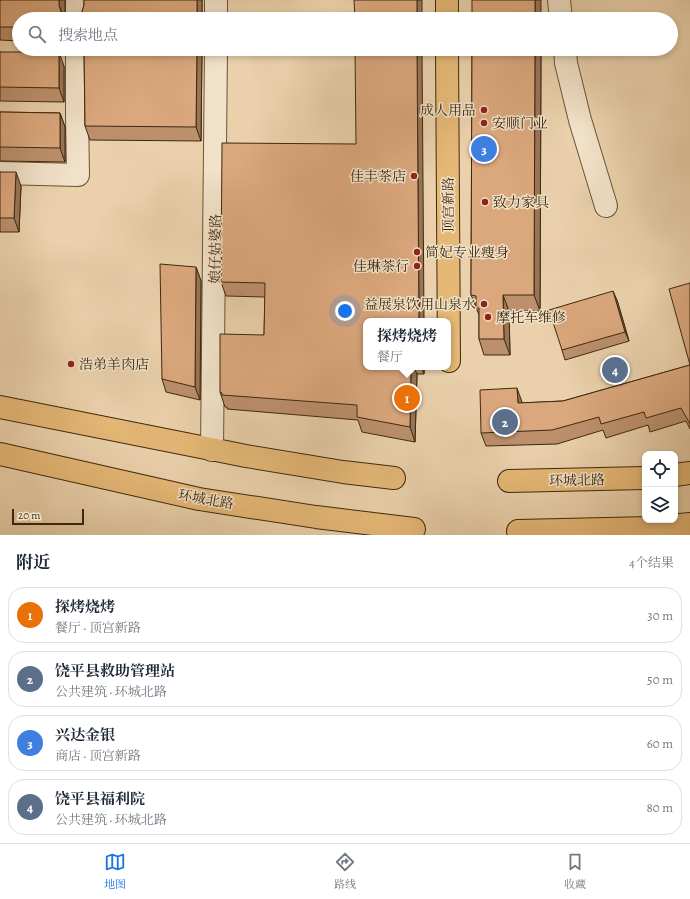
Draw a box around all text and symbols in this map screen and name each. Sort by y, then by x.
search box [12,12,678,56]
icon: search [26,23,48,45]
text: 搜索地点 [58,25,118,45]
place label: 成人用品 [420,101,476,120]
marker: 成人用品 [479,105,489,115]
place label: 安顺门业 [492,114,548,133]
marker: 安顺门业 [479,118,489,128]
pin: 3 [471,134,497,164]
place label: 佳丰茶店 [350,167,406,186]
marker: 佳丰茶店 [409,171,419,181]
street label: 顶宫新路 [439,177,458,233]
place label: 致力家具 [493,193,549,212]
marker: 致力家具 [480,197,490,207]
street label: 娘仔姑婆路 [205,214,226,284]
place label: 简妃专业瘦身 [425,243,509,262]
marker: 简妃专业瘦身 [412,247,422,257]
place label: 佳琳茶行 [353,257,409,276]
marker: 佳琳茶行 [412,261,422,271]
place label: 益展泉饮用山泉水 [364,295,476,314]
marker: 益展泉饮用山泉水 [479,299,489,309]
your location [335,301,355,321]
place label: 摩托车维修 [496,308,566,327]
marker: 摩托车维修 [483,312,493,322]
popup [363,318,451,370]
text: 探烤烧烤 [377,326,437,346]
text: 餐厅 [377,348,403,365]
place label: 浩弟羊肉店 [79,355,149,374]
pin: 4 [602,355,628,385]
marker: 浩弟羊肉店 [66,359,76,369]
pin: 1 [394,383,420,413]
pin: 2 [492,407,518,437]
map controls [642,451,678,523]
button: locate [642,451,678,487]
street label: 环城北路 [549,471,605,490]
street label: 环城北路 [177,485,235,514]
button: layers [642,487,678,523]
scale bar [12,507,84,526]
text: 20 m [18,508,40,523]
text: 附近 [16,551,50,574]
text: 4个结果 [629,554,674,571]
text: 探烤烧烤 [55,597,115,617]
text: 1 [28,607,32,624]
text: 30 m [647,607,673,624]
text: 餐厅 · 顶宫新路 [55,619,141,636]
text: 饶平县救助管理站 [55,661,175,681]
text: 2 [27,671,33,688]
text: 50 m [647,671,673,688]
text: 公共建筑 · 环城北路 [55,683,167,700]
text: 兴达金银 [55,725,115,745]
text: 3 [27,735,33,752]
text: 60 m [647,735,673,752]
text: 商店 · 顶宫新路 [55,747,141,764]
text: 饶平县福利院 [55,789,145,809]
text: 4 [27,799,33,816]
text: 80 m [646,799,673,816]
text: 公共建筑 · 环城北路 [55,811,167,828]
tab: 地图 [104,851,126,892]
tab: 路线 [334,851,356,892]
tab: 收藏 [564,851,586,892]

